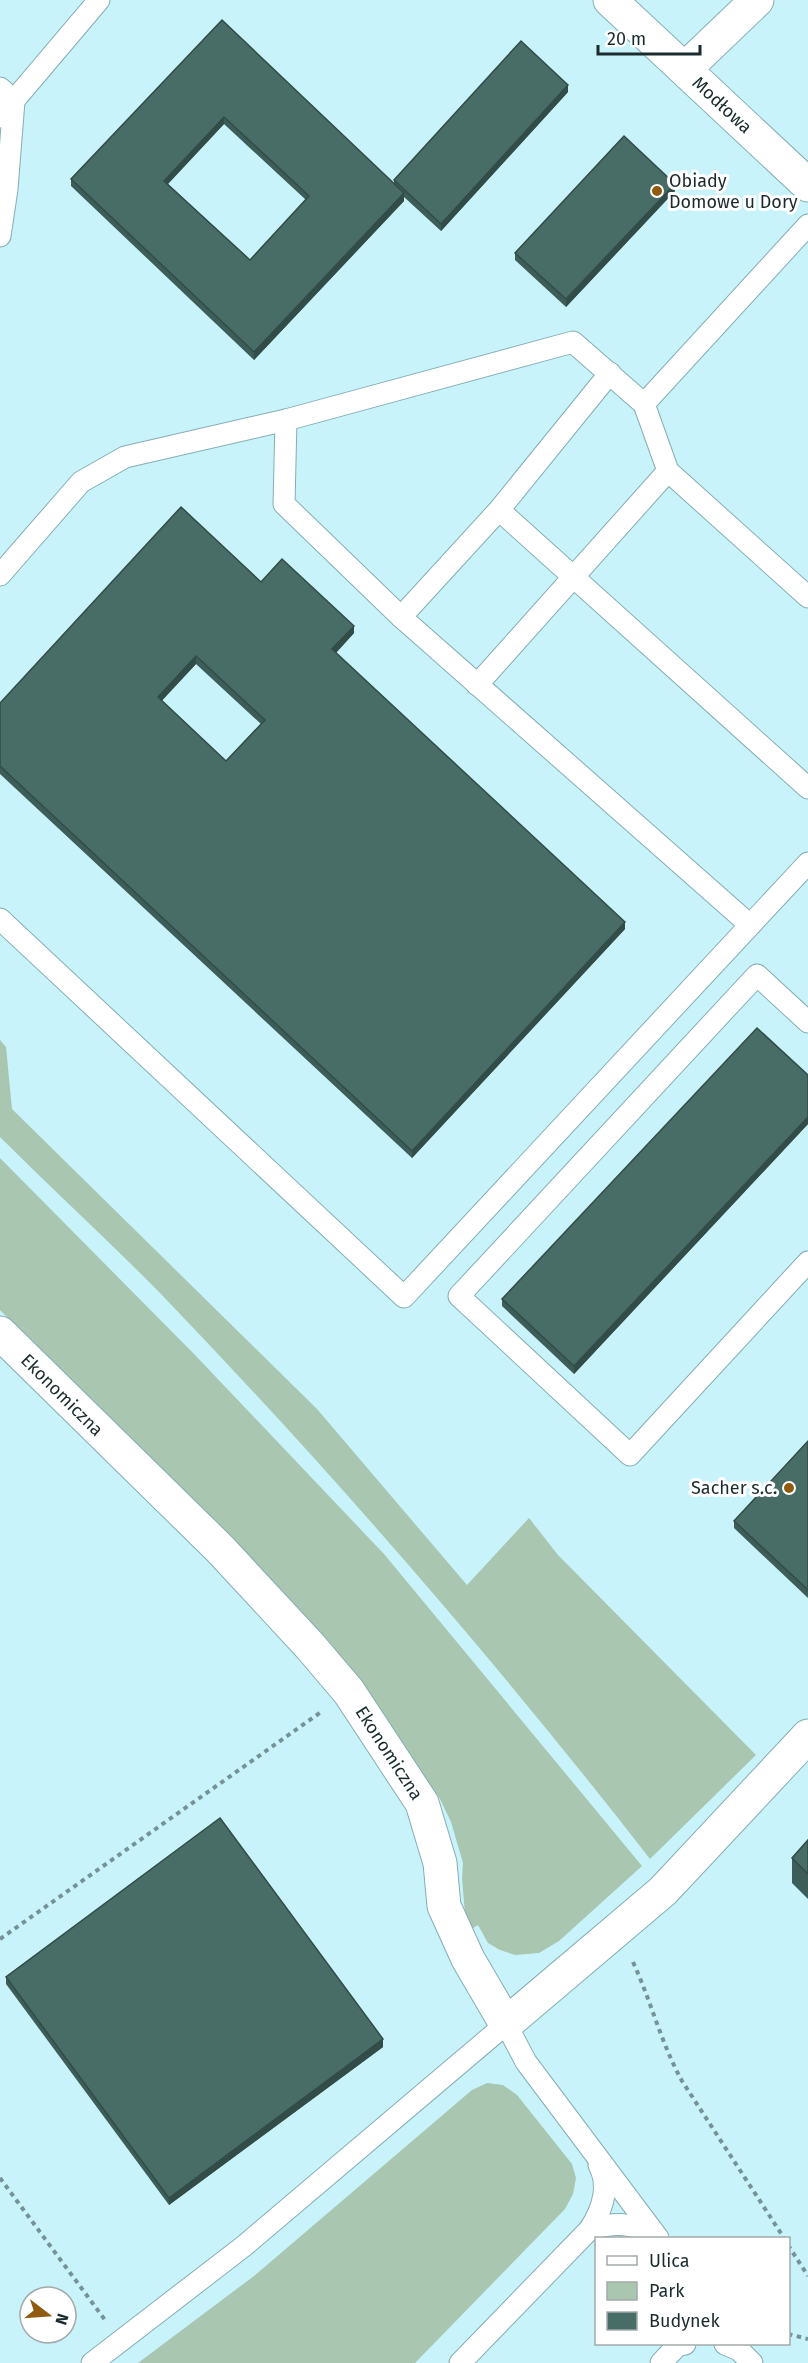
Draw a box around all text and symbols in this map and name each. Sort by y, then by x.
scale bar [598,18,700,56]
text: 20 m [607,28,646,50]
street label: Modłowa [688,72,756,138]
place label: Obiady Domowe u Dory [669,170,798,213]
marker: Obiady Domowe u Dory [650,184,664,198]
street label: Ekonomiczna [16,1349,108,1441]
place label: Sacher s.c. [691,1477,777,1499]
marker: Sacher s.c. [782,1481,796,1495]
street label: Ekonomiczna [350,1702,428,1804]
legend [595,2237,790,2345]
text: Ulica [649,2250,689,2272]
text: Park [649,2280,685,2302]
north arrow [18,2285,78,2345]
text: Budynek [649,2310,720,2332]
text: N [51,2311,73,2327]

